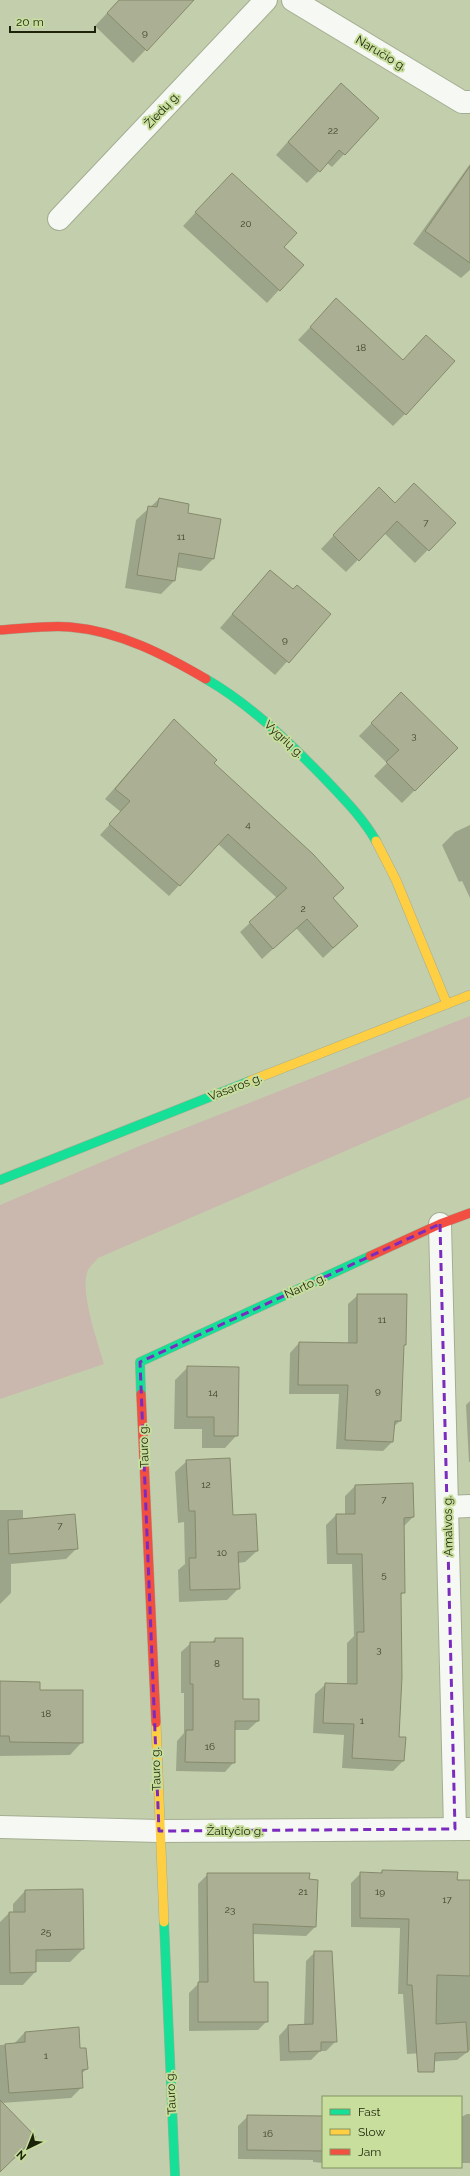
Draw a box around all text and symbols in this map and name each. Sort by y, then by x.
scale bar [10,8,95,34]
text: 20 m [16,15,44,29]
house number: 9 [142,27,148,38]
street label: Naručio g. [353,33,409,73]
street label: Žiedų g. [142,89,182,131]
house number: 22 [328,125,338,136]
house number: 20 [240,218,252,229]
house number: 18 [356,342,366,353]
house number: 7 [423,517,429,528]
house number: 11 [177,531,186,542]
house number: 9 [282,634,288,645]
street label: Vygrių g. [262,717,306,761]
house number: 3 [411,730,417,741]
house number: 4 [245,819,251,830]
house number: 2 [300,903,306,914]
street label: Vasaros g. [206,1070,264,1104]
street label: Narto g. [282,1270,328,1302]
house number: 11 [378,1314,387,1325]
house number: 9 [375,1385,381,1396]
house number: 14 [208,1387,218,1398]
street label: Tauro g. [136,1424,152,1468]
house number: 12 [201,1479,211,1490]
house number: 7 [381,1494,387,1505]
street label: Amalvos g. [440,1496,456,1556]
house number: 7 [57,1520,63,1531]
house number: 10 [217,1547,227,1558]
house number: 5 [381,1569,387,1580]
house number: 3 [376,1644,382,1655]
house number: 8 [214,1658,220,1669]
house number: 18 [41,1708,51,1719]
house number: 1 [360,1715,365,1726]
house number: 16 [205,1741,215,1752]
street label: Tauro g. [148,1747,164,1791]
street label: Žaltyčio g. [207,1824,263,1838]
house number: 21 [298,1886,308,1897]
house number: 19 [375,1886,385,1897]
house number: 17 [442,1894,452,1905]
house number: 23 [225,1904,235,1915]
house number: 25 [41,1926,52,1937]
house number: 1 [44,2050,49,2061]
street label: Tauro g. [163,2071,179,2115]
legend [322,2096,462,2168]
text: Fast [358,2105,381,2119]
text: Slow [358,2125,385,2139]
north arrow [8,2128,48,2168]
house number: 16 [263,2128,273,2139]
text: Jam [358,2145,381,2159]
text: N [14,2147,29,2163]

